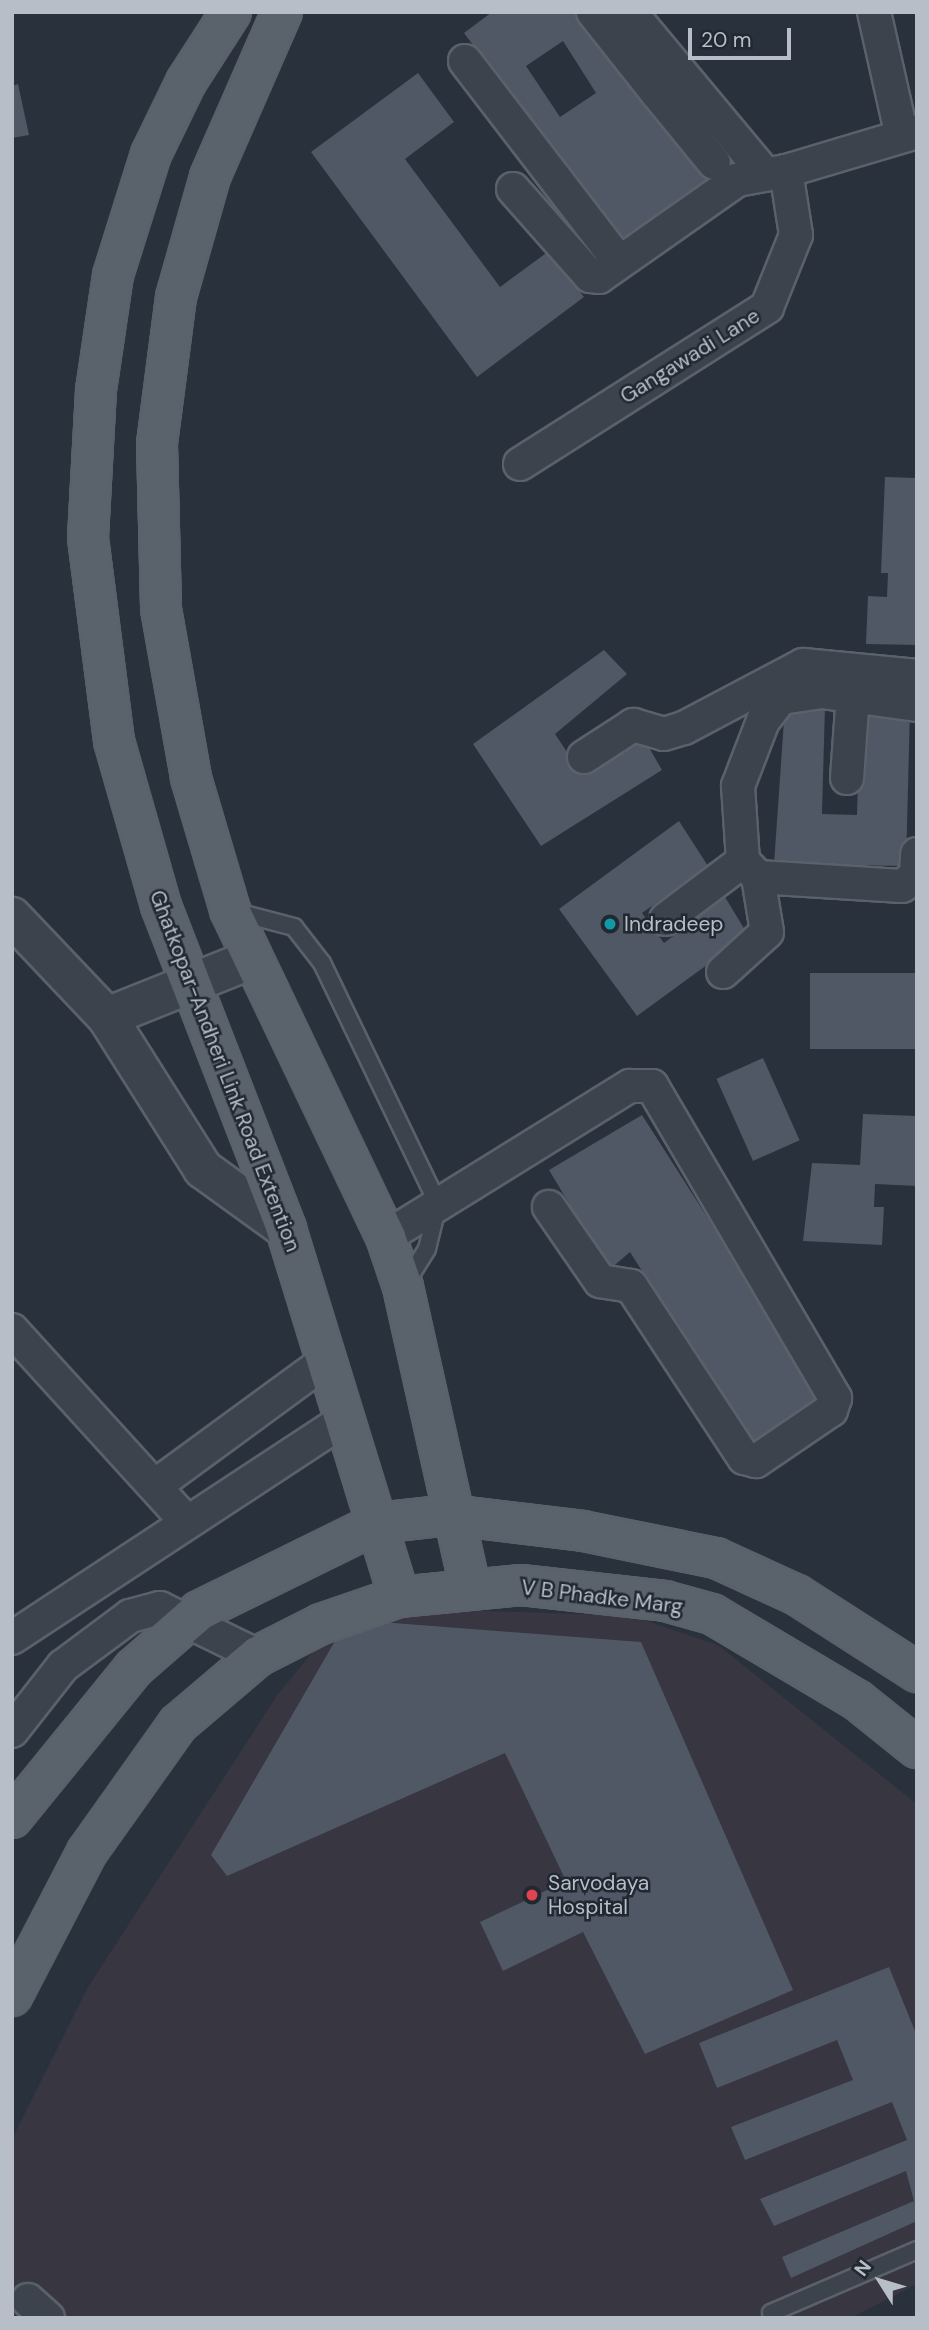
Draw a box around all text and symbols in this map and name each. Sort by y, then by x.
scale bar [691,14,794,58]
text: 20 m [701,26,752,54]
street label: Gangawadi Lane [616,303,764,409]
street label: Ghatkopar-Andheri Link Road Extention [144,887,306,1255]
place label: Indradeep [624,911,723,937]
marker: Indradeep [602,916,618,932]
street label: V B Phadke Marg [520,1575,684,1619]
place label: Sarvodaya Hospital [548,1870,649,1920]
marker: Sarvodaya Hospital [522,1885,542,1905]
north arrow [845,2246,915,2316]
text: N [849,2255,877,2281]

